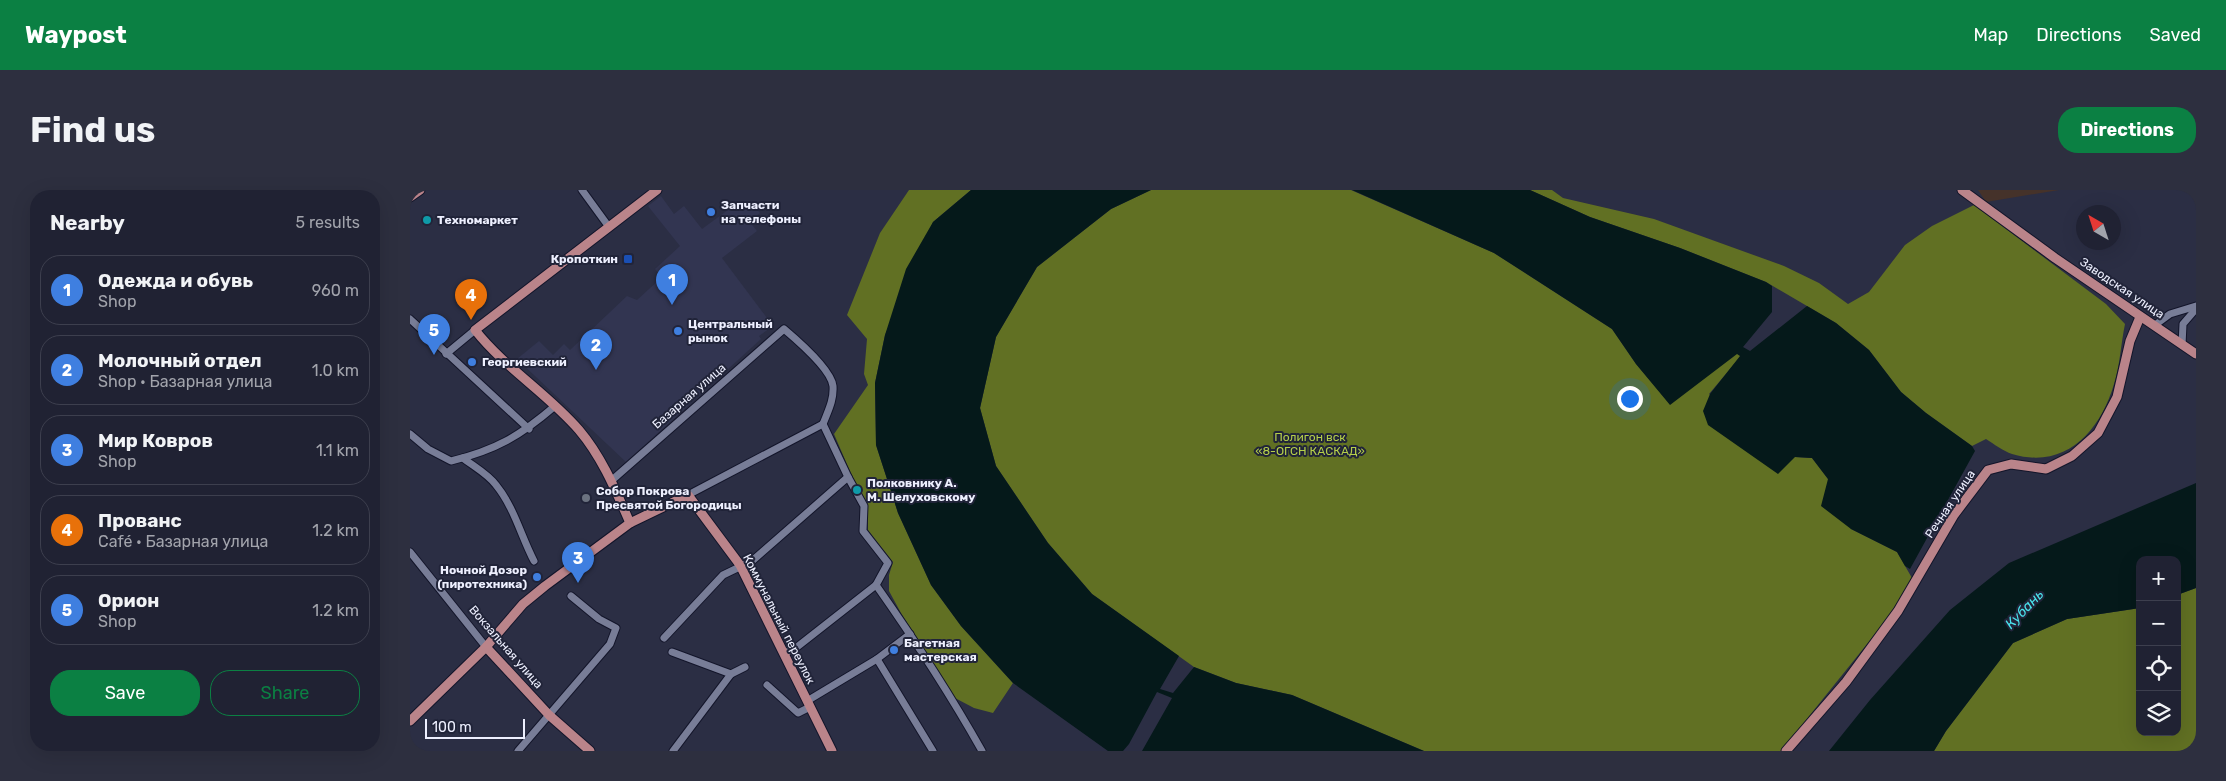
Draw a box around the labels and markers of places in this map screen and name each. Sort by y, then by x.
place label: Запчасти на телефоны [721,198,801,226]
marker: Запчасти на телефоны [705,206,717,218]
place label: Техномаркет [437,213,518,227]
marker: Техномаркет [421,214,433,226]
place label: Кропоткин [551,252,618,266]
marker: Кропоткин [622,253,634,265]
pin: 1 [656,264,688,305]
pin: 4 [455,279,487,320]
pin: 5 [418,314,450,355]
place label: Центральный рынок [688,317,773,345]
marker: Центральный рынок [672,325,684,337]
pin: 2 [580,329,612,370]
place label: Георгиевский [482,355,567,369]
marker: Георгиевский [466,356,478,368]
place label: Полковнику А. М. Шелуховскому [867,476,975,504]
place label: Собор Покрова Пресвятой Богородицы [596,484,742,512]
marker: Полковнику А. М. Шелуховскому [851,484,863,496]
marker: Собор Покрова Пресвятой Богородицы [580,492,592,504]
pin: 3 [562,542,594,583]
place label: Ночной Дозор (пиротехника) [438,563,527,591]
marker: Ночной Дозор (пиротехника) [531,571,543,583]
place label: Багетная мастерская [904,636,977,664]
marker: Багетная мастерская [888,644,900,656]

